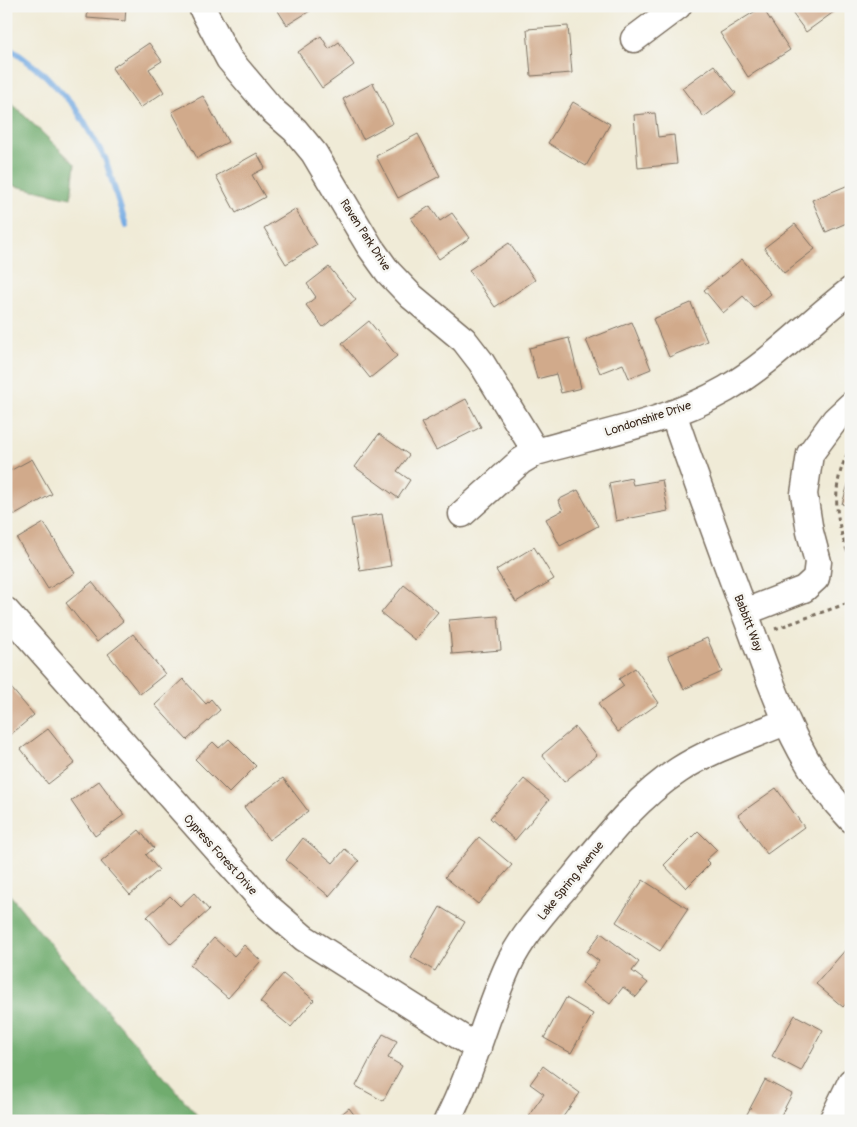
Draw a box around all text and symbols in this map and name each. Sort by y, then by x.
street label: Raven Park Drive [336,196,394,274]
street label: Londonshire Drive [603,398,693,440]
street label: Babbitt Way [730,593,766,653]
street label: Cypress Forest Drive [180,812,260,898]
street label: Lake Spring Avenue [535,838,607,923]

